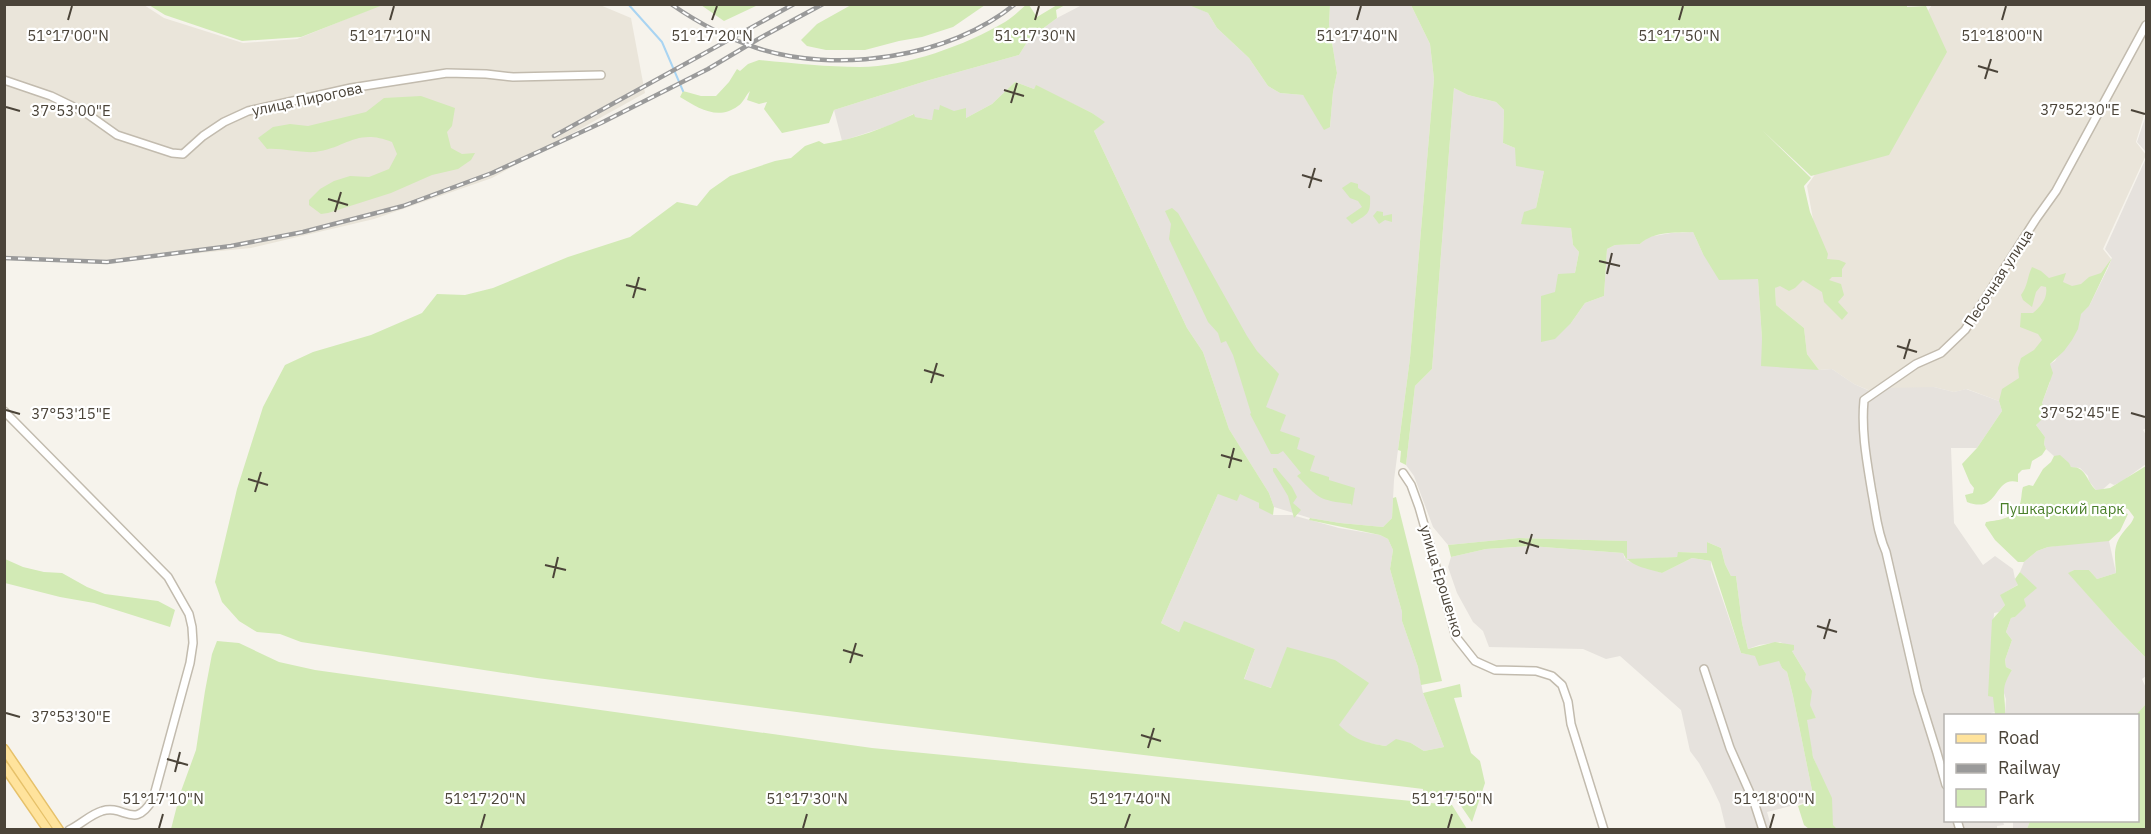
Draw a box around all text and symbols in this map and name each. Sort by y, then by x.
text: 51°17'00"N [27,26,109,45]
text: 51°17'10"N [349,26,431,45]
text: 51°17'20"N [671,26,753,45]
text: 51°17'30"N [994,26,1076,45]
text: 51°17'40"N [1316,26,1398,45]
text: 51°17'50"N [1638,26,1720,45]
text: 51°18'00"N [1961,26,2043,45]
street label: улица Пирогова [250,78,364,120]
text: 37°52'30"E [2040,100,2120,119]
text: 37°53'00"E [31,101,111,120]
street label: Песочная улица [1959,226,2037,330]
text: 37°52'45"E [2040,403,2120,422]
text: 37°53'15"E [31,404,111,423]
park label: Пушкарский парк [1999,499,2125,518]
street label: улица Ерошенко [1416,523,1468,639]
text: 37°53'30"E [31,707,111,726]
legend [1944,714,2139,822]
text: Road [1998,726,2039,749]
text: Railway [1998,756,2060,779]
text: Park [1998,786,2035,809]
text: 51°17'10"N [122,789,204,808]
text: 51°17'20"N [444,789,526,808]
text: 51°17'30"N [766,789,848,808]
text: 51°17'40"N [1089,789,1171,808]
text: 51°17'50"N [1411,789,1493,808]
text: 51°18'00"N [1733,789,1815,808]

